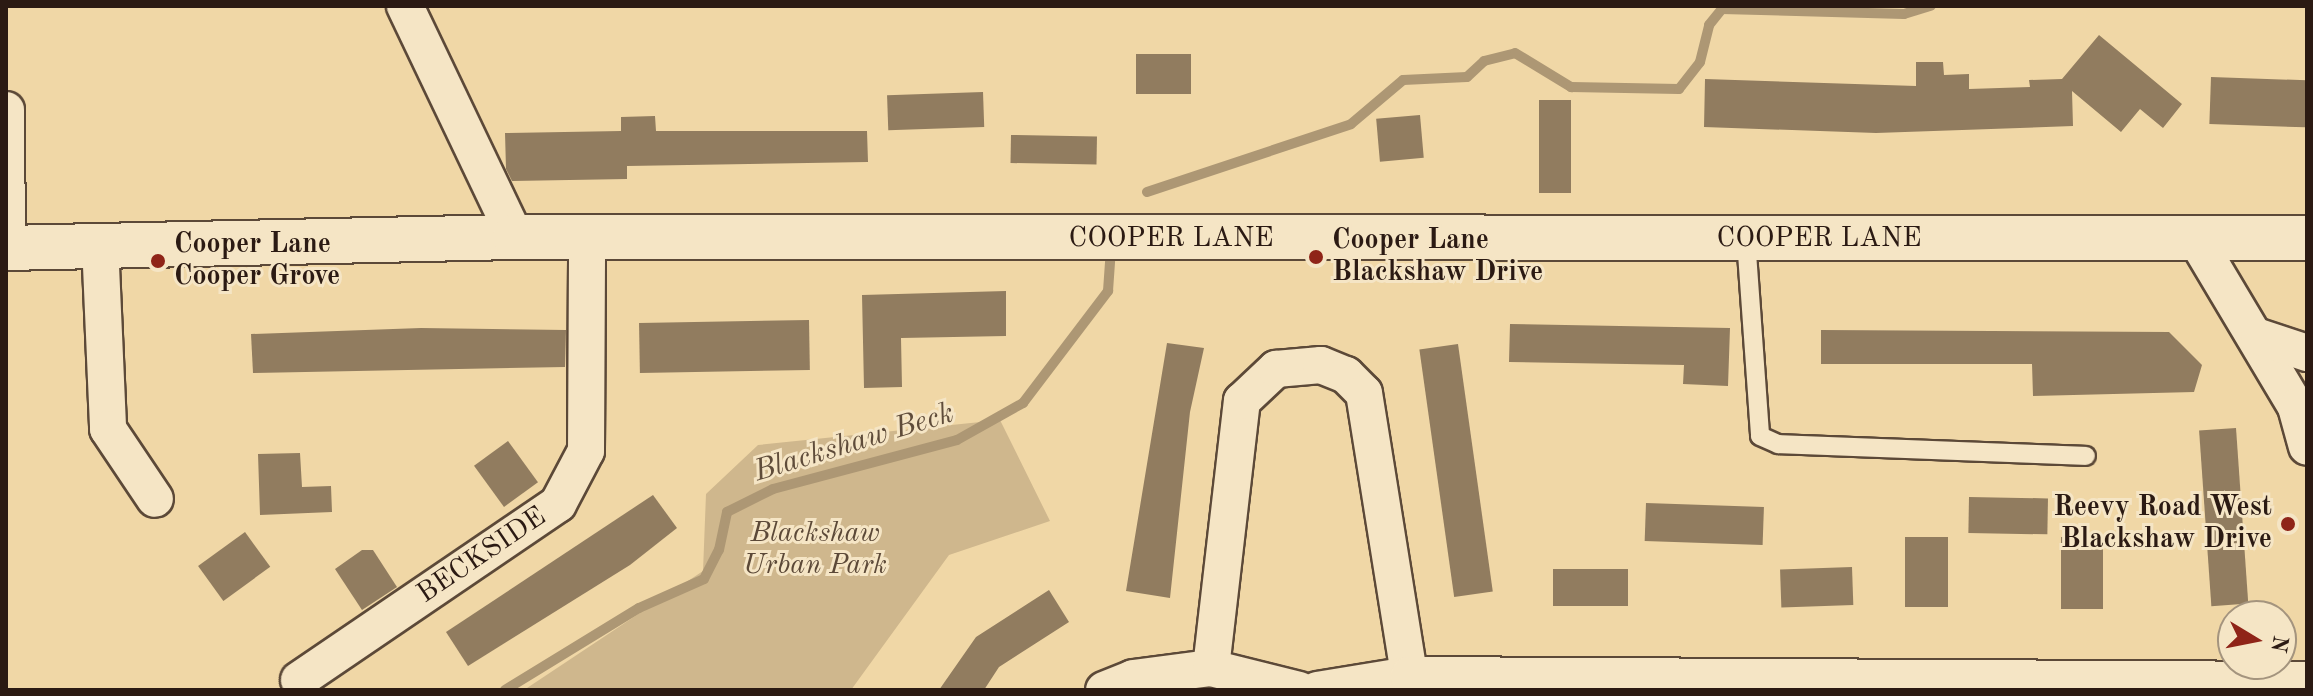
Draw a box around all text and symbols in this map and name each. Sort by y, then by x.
street label: COOPER LANE [1068,222,1274,256]
street label: COOPER LANE [1716,222,1922,256]
place label: Cooper Lane Blackshaw Drive [1332,224,1543,290]
place label: Cooper Lane Cooper Grove [174,228,340,294]
marker: Cooper Lane Blackshaw Drive [1307,248,1325,266]
marker: Cooper Lane Cooper Grove [149,252,167,270]
water label: Blackshaw Beck [750,395,958,491]
place label: Reevy Road West Blackshaw Drive [2053,491,2272,557]
street label: BECKSIDE [411,501,553,611]
marker: Reevy Road West Blackshaw Drive [2279,515,2297,533]
park label: Blackshaw Urban Park [743,517,887,583]
north arrow [2217,600,2297,680]
text: N [2266,634,2291,654]

